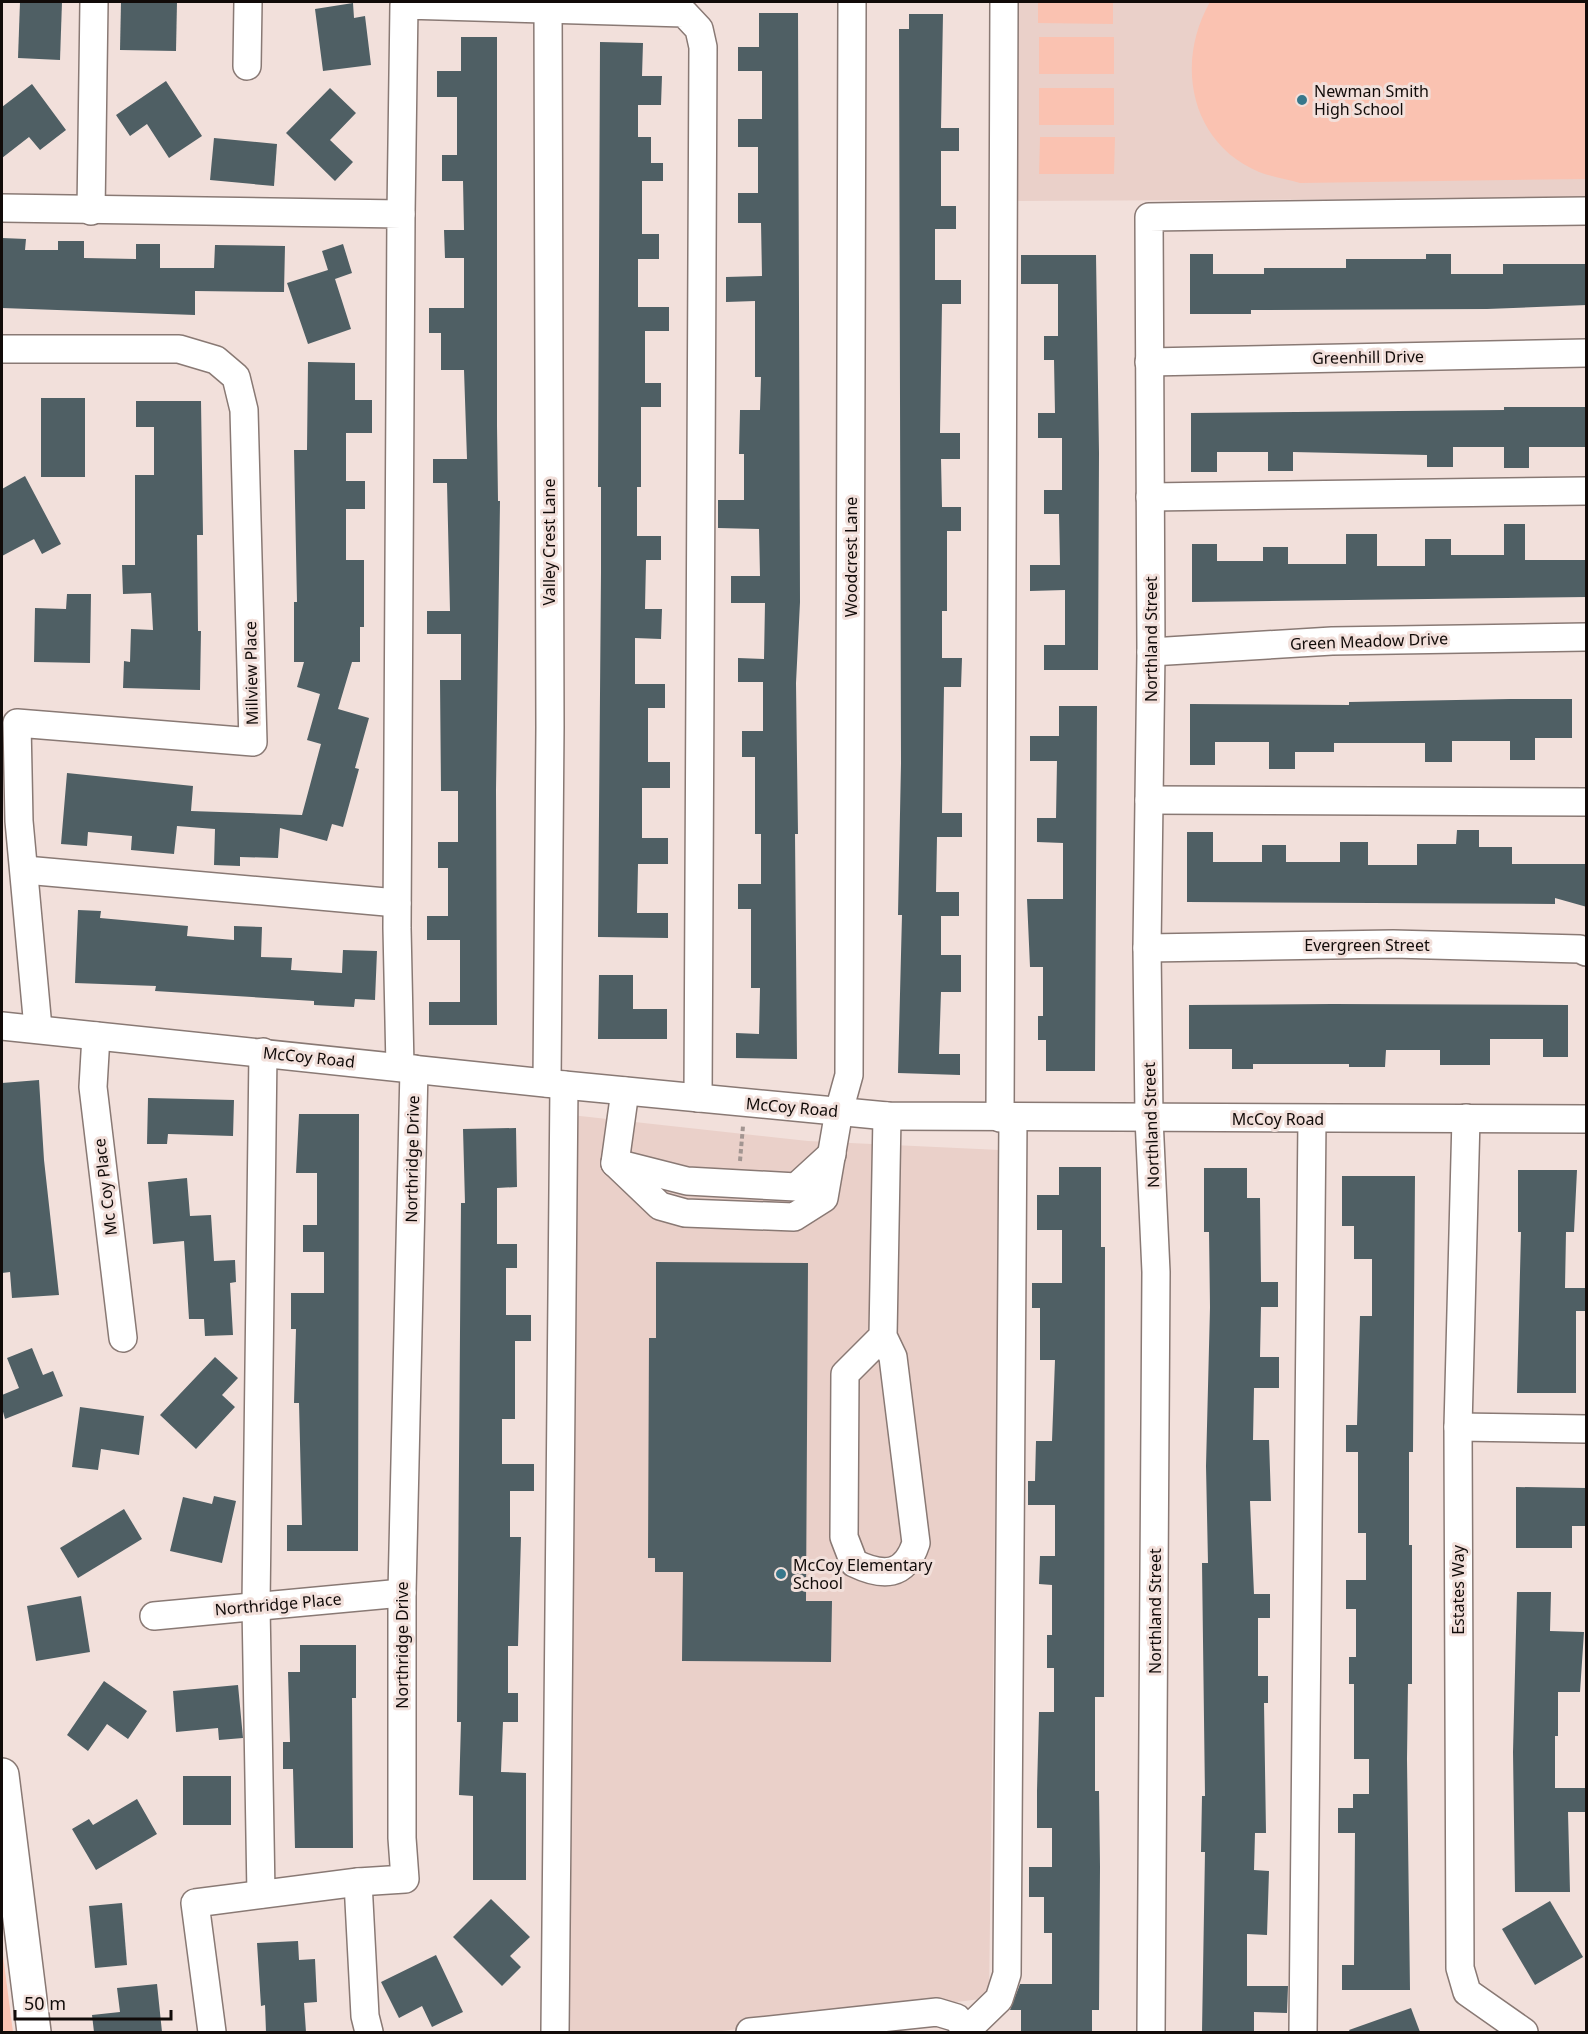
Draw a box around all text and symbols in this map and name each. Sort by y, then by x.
place label: Newman Smith High School [1314,80,1429,120]
marker: Newman Smith High School [1295,93,1309,107]
street label: Greenhill Drive [1312,345,1424,369]
street label: Valley Crest Lane [538,479,560,605]
street label: Woodcrest Lane [840,497,862,617]
street label: Northland Street [1140,576,1162,702]
street label: Millview Place [239,621,263,725]
street label: Green Meadow Drive [1290,627,1448,655]
street label: Evergreen Street [1304,934,1430,956]
street label: McCoy Road [262,1041,356,1073]
street label: Northland Street [1138,1062,1164,1188]
street label: McCoy Road [745,1092,839,1122]
street label: Northridge Drive [400,1095,424,1223]
street label: McCoy Road [1232,1108,1324,1130]
street label: Mc Coy Place [88,1137,122,1237]
street label: Estates Way [1447,1544,1469,1635]
street label: Northland Street [1144,1548,1166,1674]
place label: McCoy Elementary School [793,1554,933,1594]
marker: McCoy Elementary School [774,1567,788,1581]
street label: Northridge Drive [391,1581,413,1709]
street label: Northridge Place [214,1587,342,1621]
scale bar [15,1983,171,2021]
text: 50 m [24,1991,66,2015]

